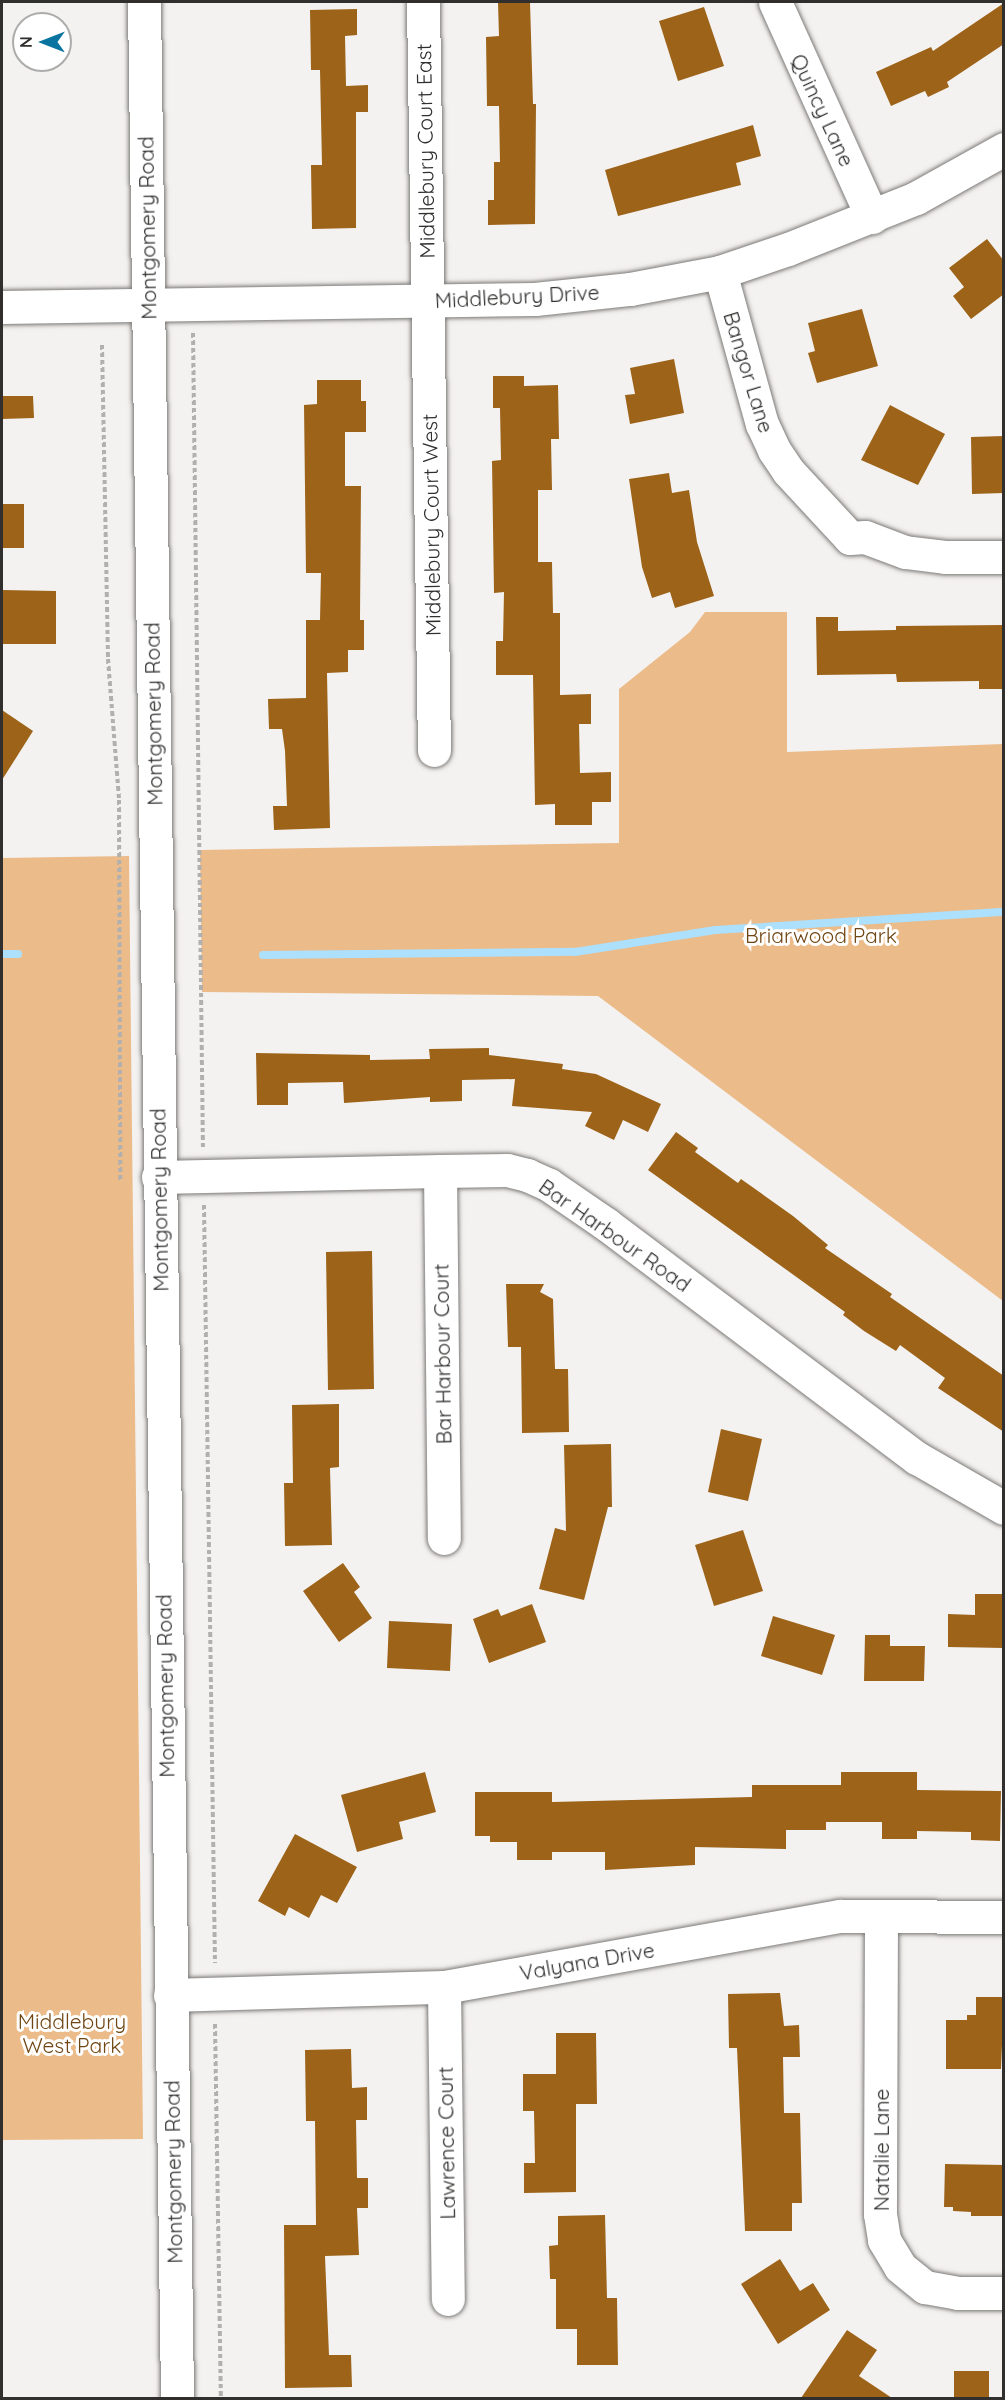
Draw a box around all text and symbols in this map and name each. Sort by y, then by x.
north arrow [12,12,72,72]
text: N [16,36,36,48]
street label: Middlebury Court East [411,43,439,259]
street label: Quincy Lane [786,50,860,170]
street label: Montgomery Road [133,136,161,320]
street label: Middlebury Drive [434,279,600,313]
street label: Bangor Lane [719,308,779,436]
street label: Middlebury Court West [416,414,446,636]
street label: Montgomery Road [139,622,167,806]
park label: Briarwood Park [745,922,897,948]
street label: Montgomery Road [145,1108,173,1292]
street label: Bar Harbour Road [534,1173,696,1297]
street label: Bar Harbour Court [428,1263,456,1445]
street label: Montgomery Road [151,1594,179,1778]
street label: Valyana Drive [517,1937,657,1985]
park label: Middlebury West Park [18,2008,126,2058]
street label: Lawrence Court [432,2066,460,2220]
street label: Montgomery Road [159,2080,187,2264]
street label: Natalie Lane [868,2089,894,2211]

